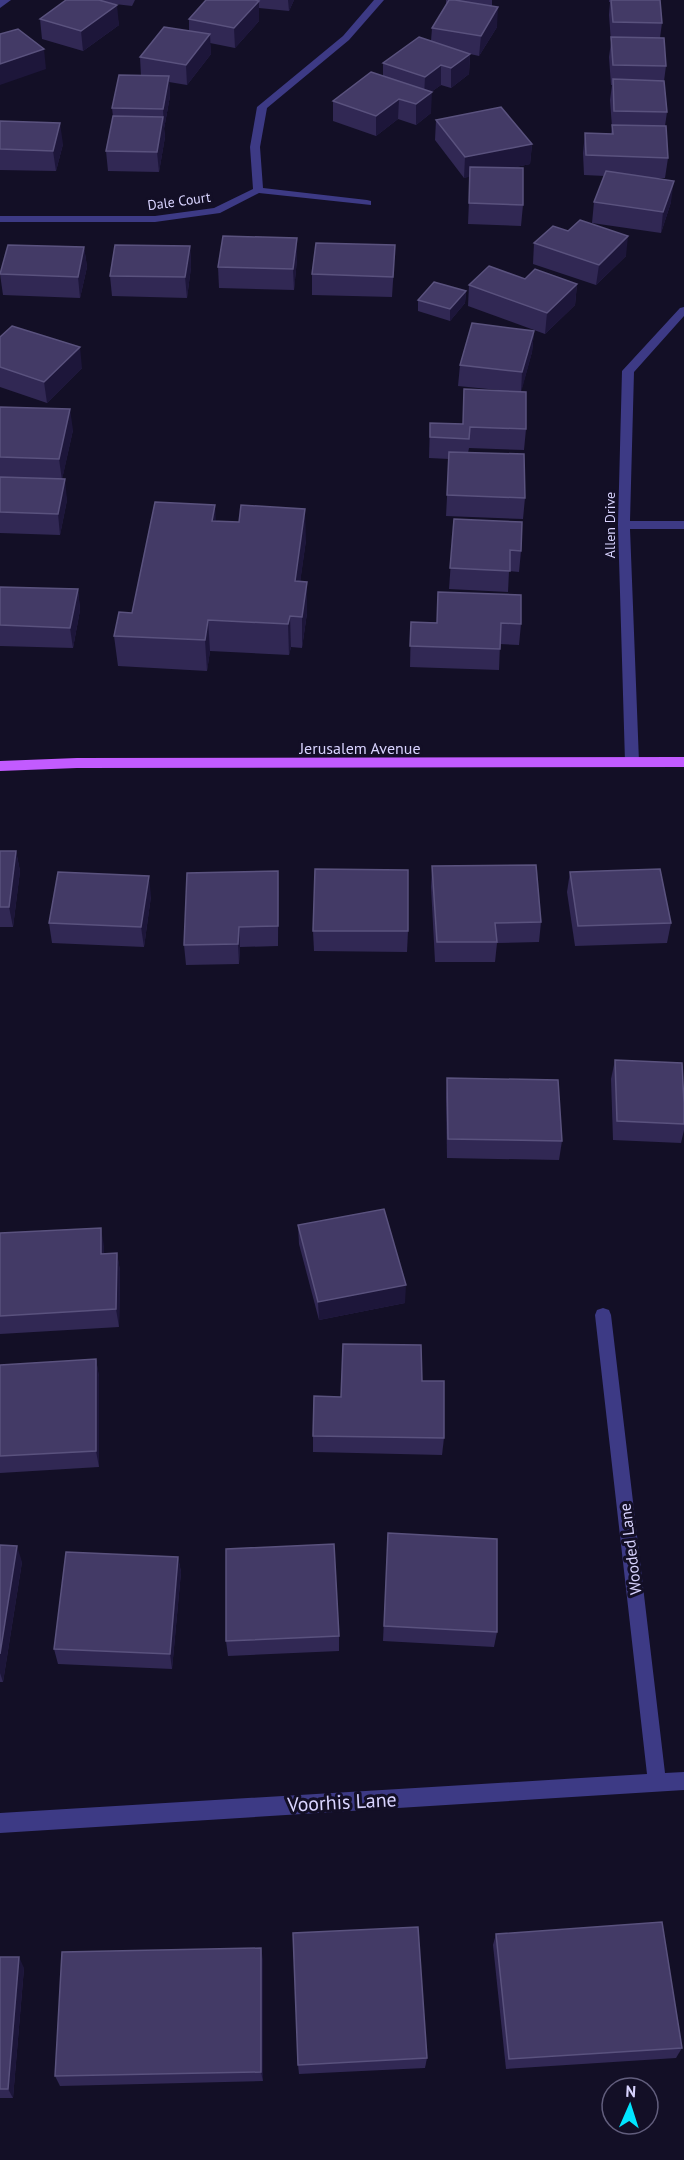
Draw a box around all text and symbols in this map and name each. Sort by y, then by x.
street label: Dale Court [146,188,212,214]
street label: Allen Drive [601,492,619,558]
street label: Jerusalem Avenue [298,738,421,758]
street label: Wooded Lane [614,1502,646,1596]
street label: Voorhis Lane [286,1786,397,1818]
north arrow [600,2076,660,2136]
text: N [625,2081,637,2101]

